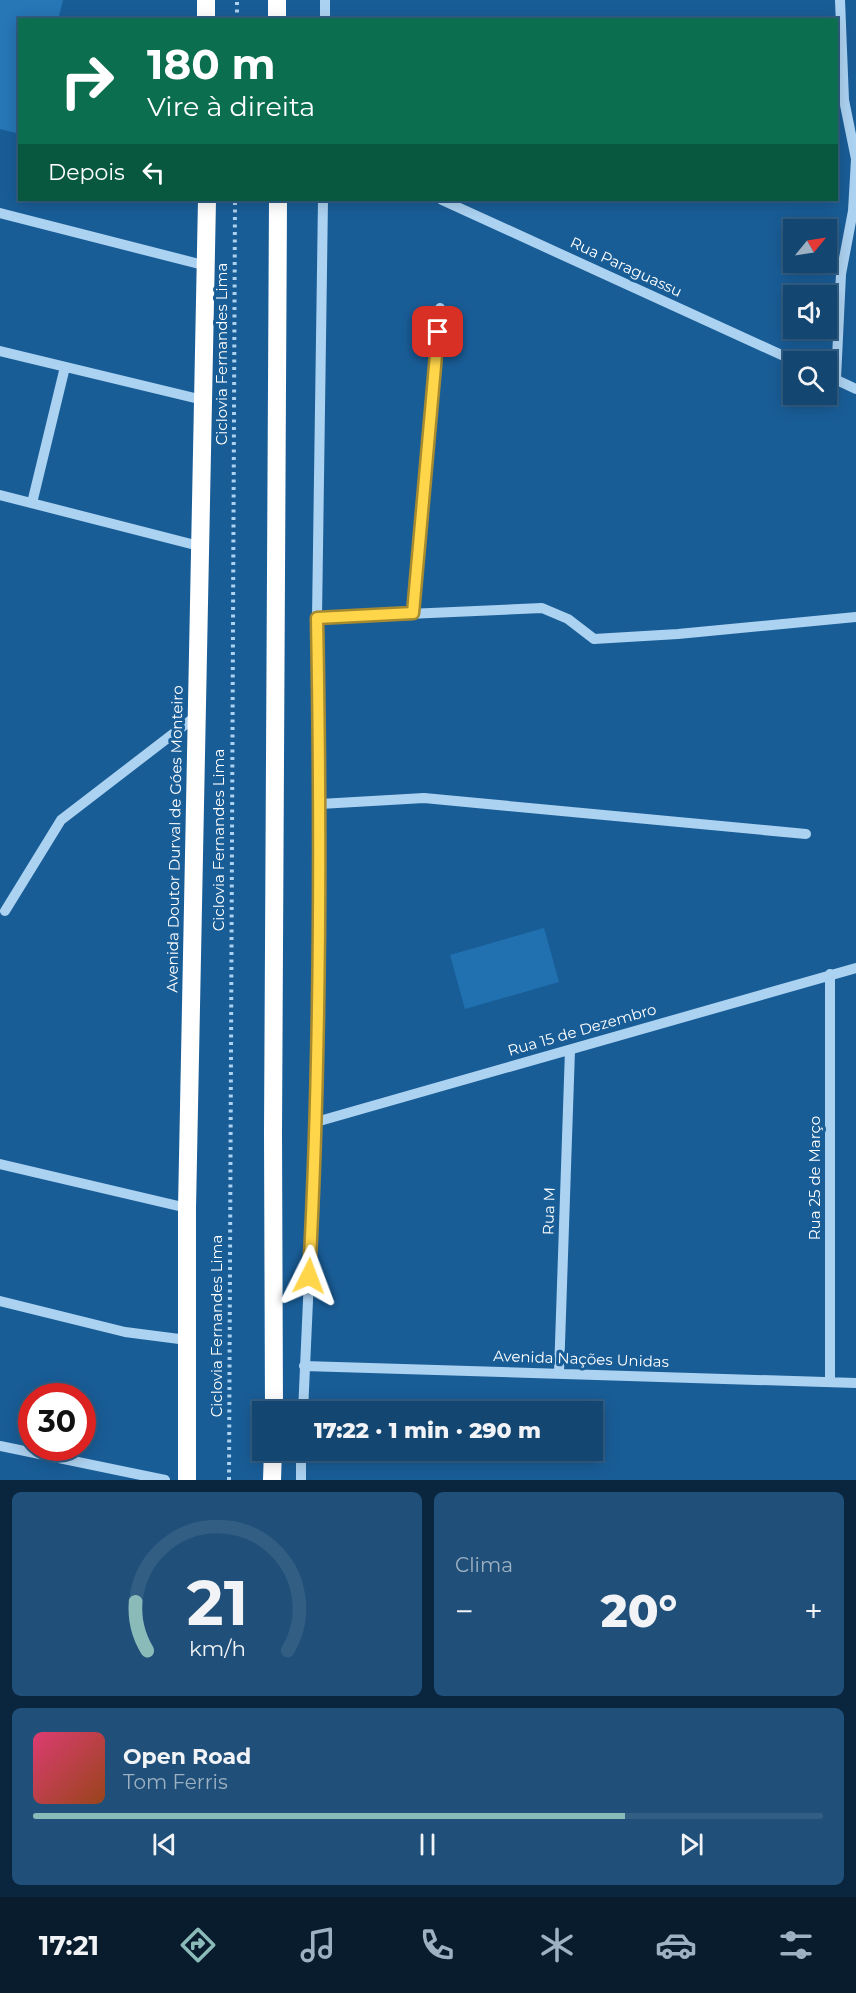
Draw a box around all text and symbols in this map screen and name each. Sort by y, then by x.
text: 180 m [147,38,276,90]
icon: right [48,42,126,120]
text: Vire à direita [147,90,315,123]
icon: left [137,156,170,189]
text: Depois [48,159,125,186]
north arrow [783,219,837,273]
map controls [783,219,837,405]
street label: Rua Paraguassu [567,232,685,301]
street label: Ciclovia Fernandes Lima [212,263,231,445]
button: sound [783,285,837,339]
pin [412,306,463,357]
icon: arrive [421,315,454,348]
button: search [783,351,837,405]
street label: Avenida Doutor Durval de Góes Monteiro [162,685,187,993]
street label: Ciclovia Fernandes Lima [209,749,228,931]
street label: Rua 15 de Dezembro [505,999,658,1060]
street label: Rua 25 de Março [805,1116,824,1240]
street label: Rua M [538,1187,559,1235]
street label: Ciclovia Fernandes Lima [207,1235,226,1417]
position arrow [277,1244,341,1308]
street label: Avenida Nações Unidas [493,1346,669,1371]
speed limit sign: 30 [18,1383,96,1461]
text: 17:22 · 1 min · 290 m [314,1417,541,1444]
text: Clima [455,1553,513,1577]
text: 21 [186,1565,248,1641]
text: 20° [601,1583,677,1638]
text: − [455,1591,474,1631]
text: + [804,1591,823,1631]
text: km/h [188,1635,246,1661]
text: Open Road [123,1743,251,1770]
text: Tom Ferris [123,1770,228,1794]
icon: previous [148,1828,181,1861]
icon: pause [411,1828,444,1861]
icon: next [675,1828,708,1861]
icon: directions [177,1924,219,1966]
icon: music [297,1924,339,1966]
icon: phone [416,1924,458,1966]
icon: climate [536,1924,578,1966]
icon: car [655,1924,697,1966]
icon: filters [775,1924,817,1966]
text: 17:21 [39,1929,99,1962]

